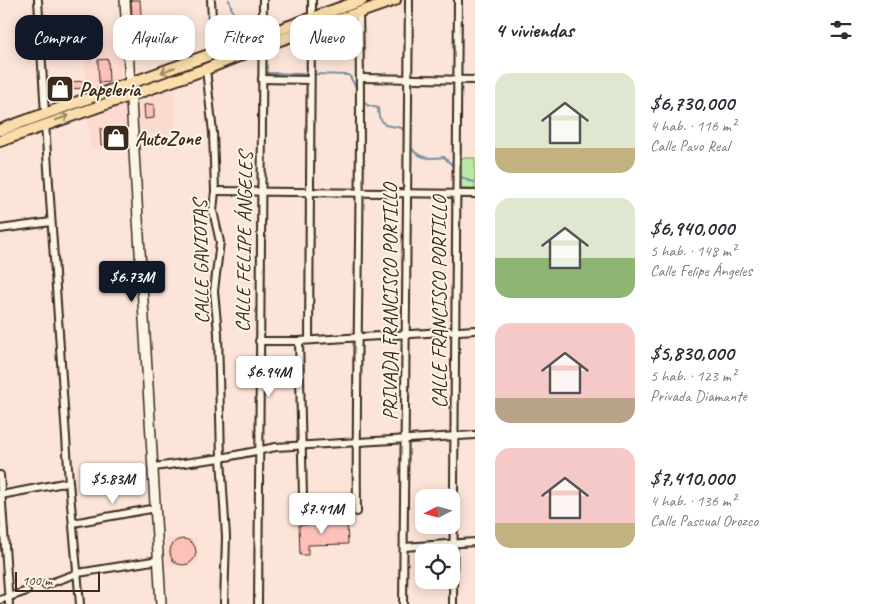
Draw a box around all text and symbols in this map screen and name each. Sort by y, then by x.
chip: Comprar [15,15,103,60]
chip: Alquilar [113,15,195,60]
chip: Filtros [205,15,280,60]
chip: Nuevo [290,15,362,60]
icon: filters [827,16,855,44]
text: 4 viviendas [495,17,574,43]
one-way arrow [161,66,176,75]
shop icon: Papeleria [45,74,75,104]
place label: Papeleria [79,77,142,102]
text: $6,730,000 [650,90,734,116]
icon: home [535,93,595,153]
one-way arrow [54,113,70,123]
text: 4 hab. · 116 m² [650,116,736,136]
shop icon: AutoZone [101,123,131,153]
place label: AutoZone [135,126,202,151]
text: Calle Pavo Real [650,136,729,156]
street label: CALLE FELIPE ÁNGELES [230,147,258,332]
street label: PRIVADA FRANCISCO PORTILLO [378,182,403,420]
street label: CALLE FRANCISCO PORTILLO [427,194,452,408]
street label: CALLE GAVIOTAS [187,196,215,324]
text: $6,940,000 [650,215,734,241]
icon: home [535,218,595,278]
text: 5 hab. · 148 m² [650,241,736,261]
pin: $6.73M [91,260,173,303]
text: Calle Felipe Ángeles [650,261,752,281]
text: $6.73M [110,267,154,287]
text: $5,830,000 [650,340,734,366]
icon: home [535,343,595,403]
pin: $6.94M [228,356,310,398]
text: $6.94M [247,362,291,382]
text: 5 hab. · 123 m² [650,366,736,386]
text: Privada Diamante [650,386,747,406]
pin: $5.83M [72,462,154,505]
text: $7,410,000 [650,465,734,491]
icon: home [535,468,595,528]
text: $5.83M [91,469,135,489]
north arrow [415,489,460,534]
map controls [415,489,460,589]
text: 4 hab. · 136 m² [650,491,736,511]
pin: $7.41M [281,492,363,535]
text: $7.41M [300,499,344,519]
text: Calle Pascual Orozco [650,511,758,531]
button: locate [415,544,460,589]
scale bar [15,569,100,592]
text: 100 m [22,572,52,589]

